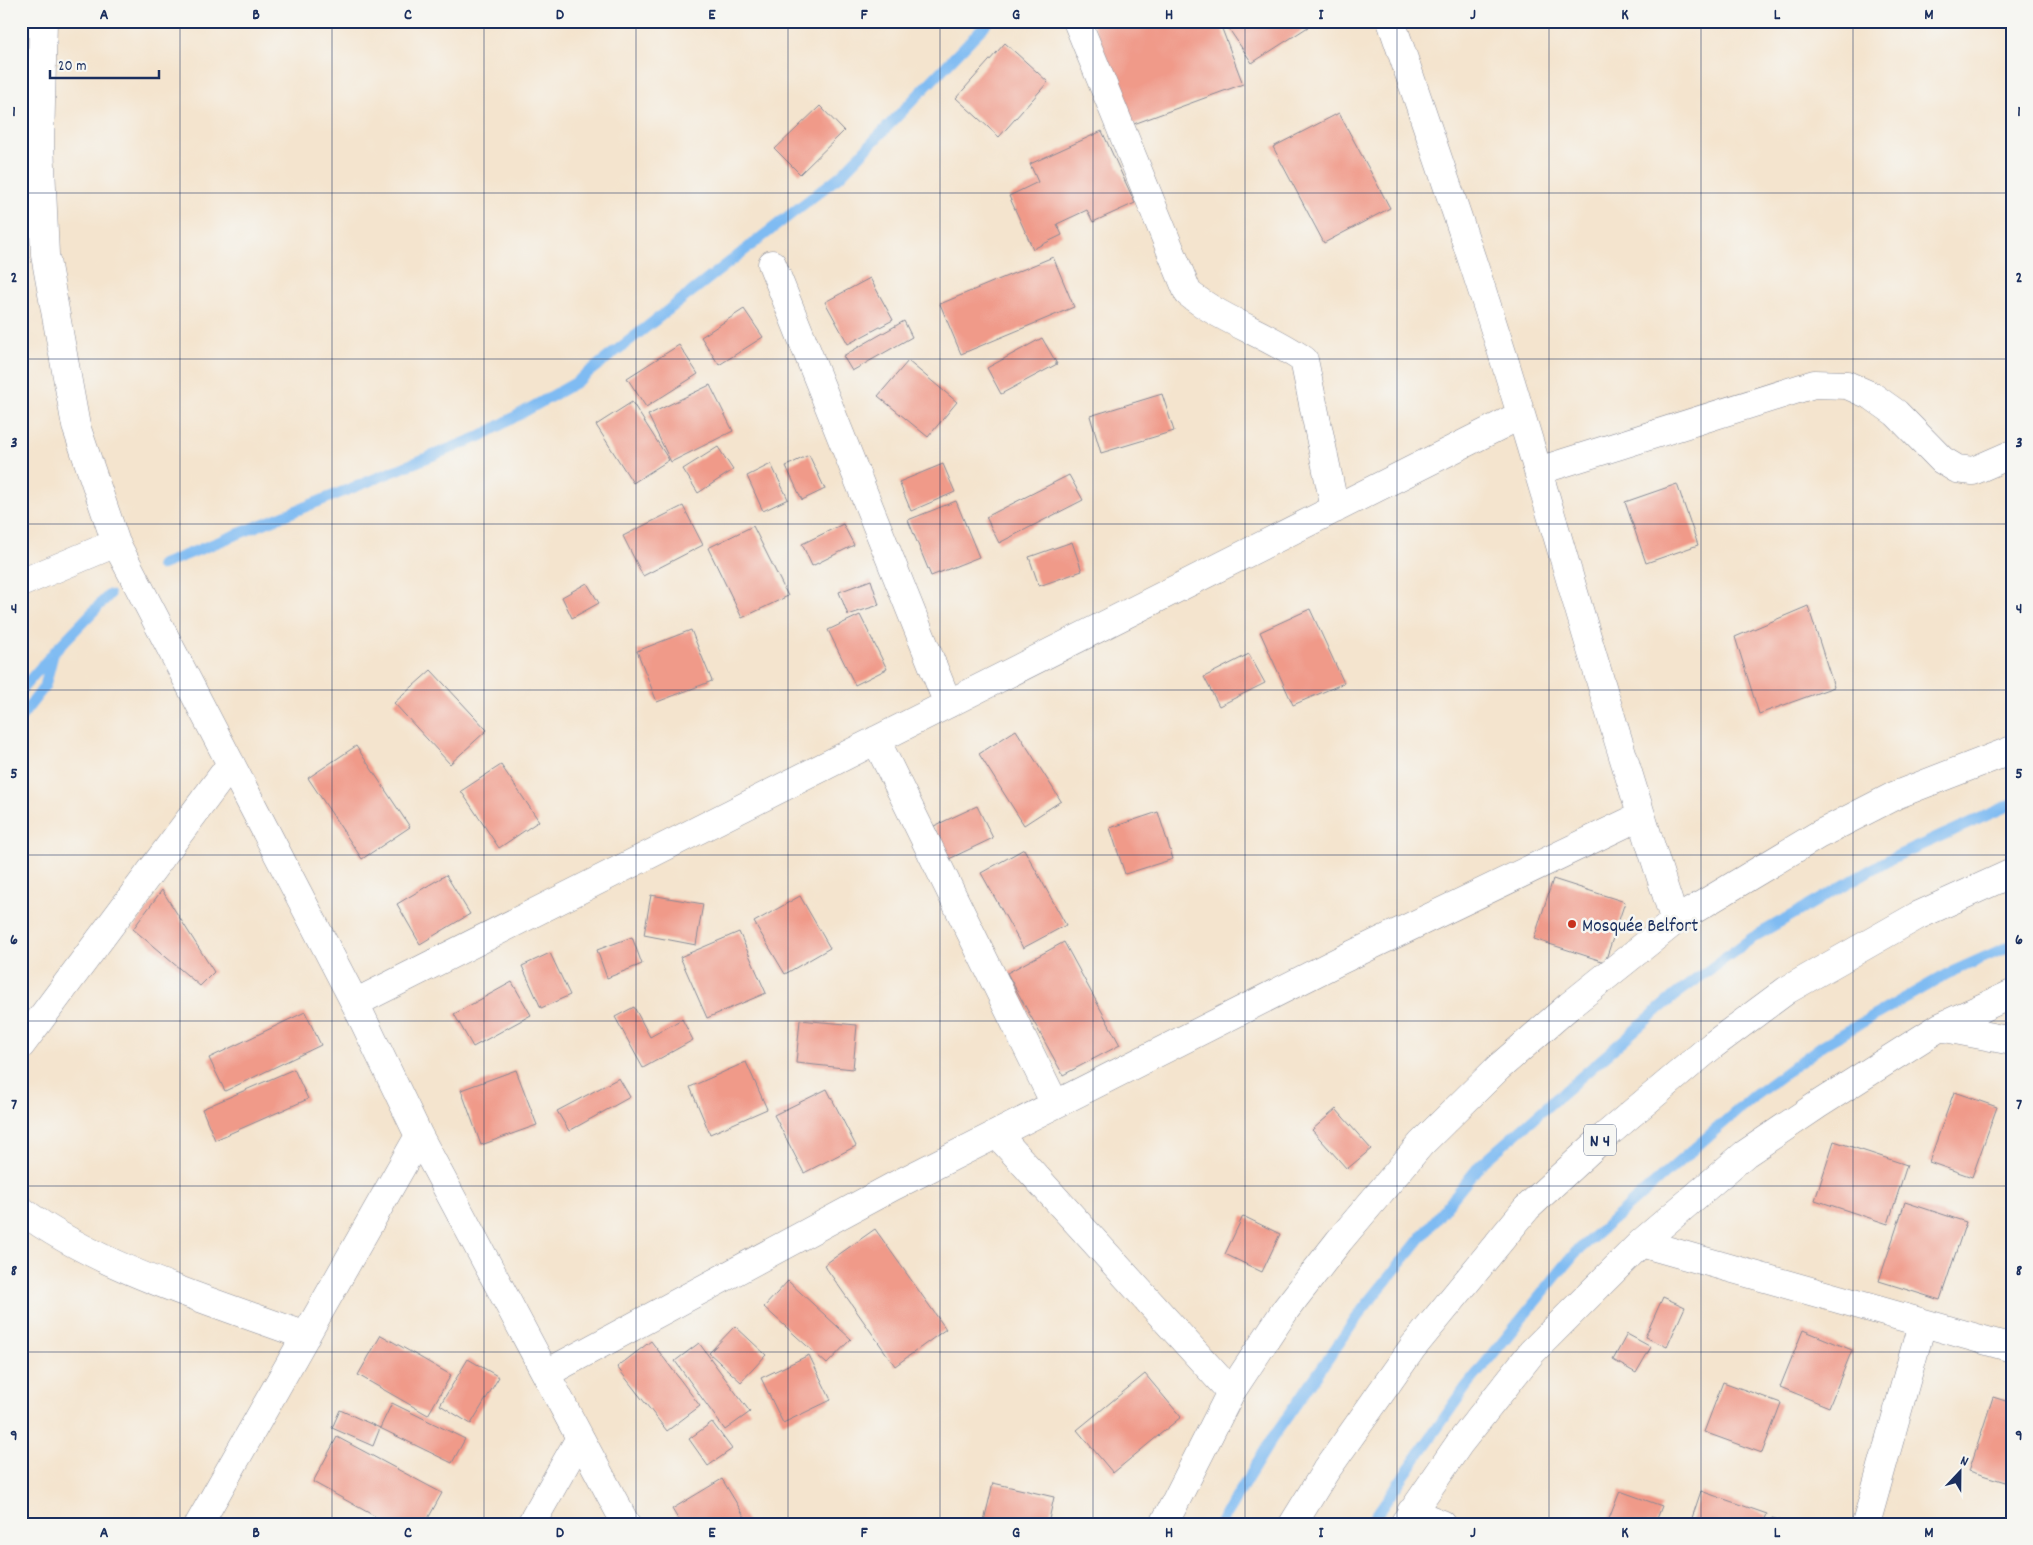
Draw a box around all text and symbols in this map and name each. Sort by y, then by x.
text: A [100,4,109,27]
text: B [252,4,260,27]
text: C [404,4,412,27]
text: D [556,4,565,27]
text: E [708,4,716,27]
text: F [860,4,868,27]
text: G [1012,4,1020,27]
text: H [1165,4,1173,27]
text: I [1319,4,1325,27]
text: J [1470,4,1476,27]
text: K [1621,4,1629,27]
text: L [1774,4,1781,27]
text: M [1924,4,1934,27]
scale bar [50,48,159,80]
text: 20 m [58,56,86,78]
text: 1 [12,101,16,124]
text: 1 [2017,101,2021,124]
text: 2 [11,267,18,290]
text: 2 [2016,267,2023,290]
text: 3 [10,432,18,455]
text: 3 [2015,432,2023,455]
text: 4 [11,598,17,621]
text: 4 [2016,598,2022,621]
text: 5 [10,763,18,786]
text: 5 [2015,763,2023,786]
place label: Mosquée Belfort [1582,914,1698,941]
marker: Mosquée Belfort [1566,918,1578,930]
text: 6 [10,929,18,952]
text: 6 [2015,929,2023,952]
text: 7 [11,1094,17,1117]
text: 7 [2016,1094,2022,1117]
road number: N 4 [1584,1124,1616,1156]
text: 8 [11,1260,18,1283]
text: 8 [2016,1260,2023,1283]
text: 9 [10,1425,18,1448]
text: 9 [2015,1425,2023,1448]
north arrow [1936,1448,1986,1498]
text: N [1957,1451,1971,1472]
text: A [100,1522,109,1545]
text: B [252,1522,260,1545]
text: C [404,1522,412,1545]
text: D [556,1522,565,1545]
text: E [708,1522,716,1545]
text: F [860,1522,868,1545]
text: G [1012,1522,1020,1545]
text: H [1165,1522,1173,1545]
text: I [1319,1522,1325,1545]
text: J [1470,1522,1476,1545]
text: K [1621,1522,1629,1545]
text: L [1774,1522,1781,1545]
text: M [1924,1522,1934,1545]

